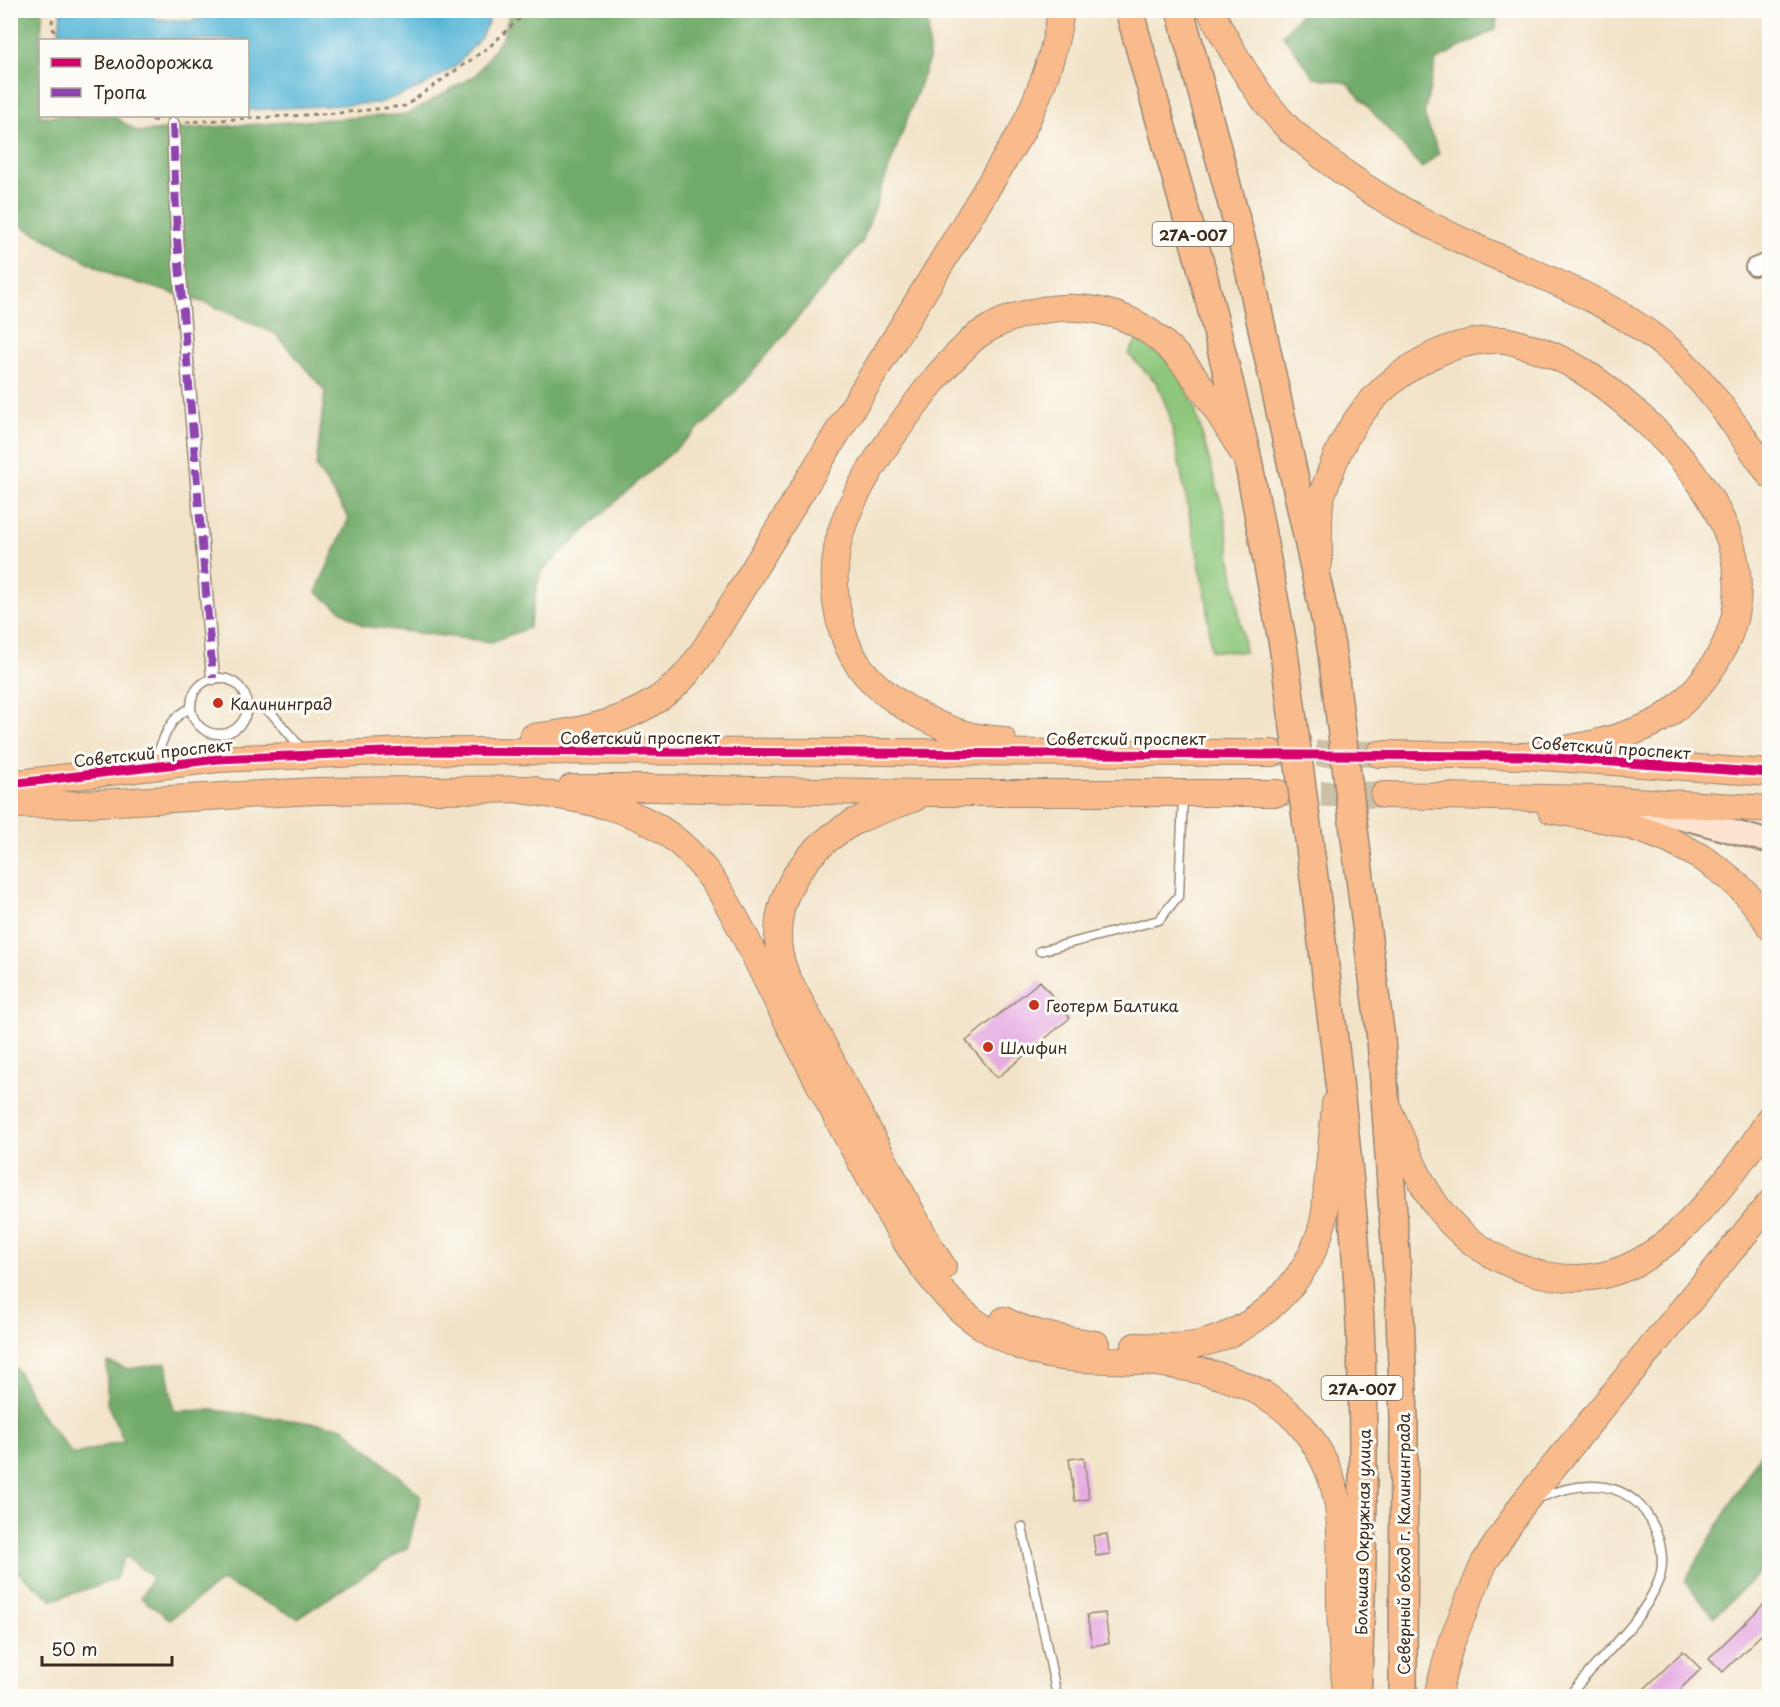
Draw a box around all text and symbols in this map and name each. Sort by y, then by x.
legend [39,39,249,117]
text: Велодорожка [93,48,214,75]
text: Тропа [93,78,146,105]
road number: 27А-007 [1152,222,1234,246]
place label: Калининград [230,691,332,715]
marker: Калининград [211,696,225,710]
street label: Советский проспект [560,725,720,749]
street label: Советский проспект [1046,726,1206,750]
street label: Советский проспект [1530,729,1692,765]
street label: Советский проспект [72,732,234,772]
place label: Геотерм Балтика [1046,993,1179,1017]
marker: Геотерм Балтика [1027,998,1041,1012]
place label: Шлифин [1000,1035,1068,1059]
marker: Шлифин [981,1040,995,1054]
road number: 27А-007 [1322,1376,1402,1400]
street label: Северный обход г. Калининграда [1391,1413,1415,1675]
street label: Большая Окружная улица [1348,1429,1376,1635]
scale bar [42,1629,172,1667]
text: 50 m [51,1635,98,1662]

